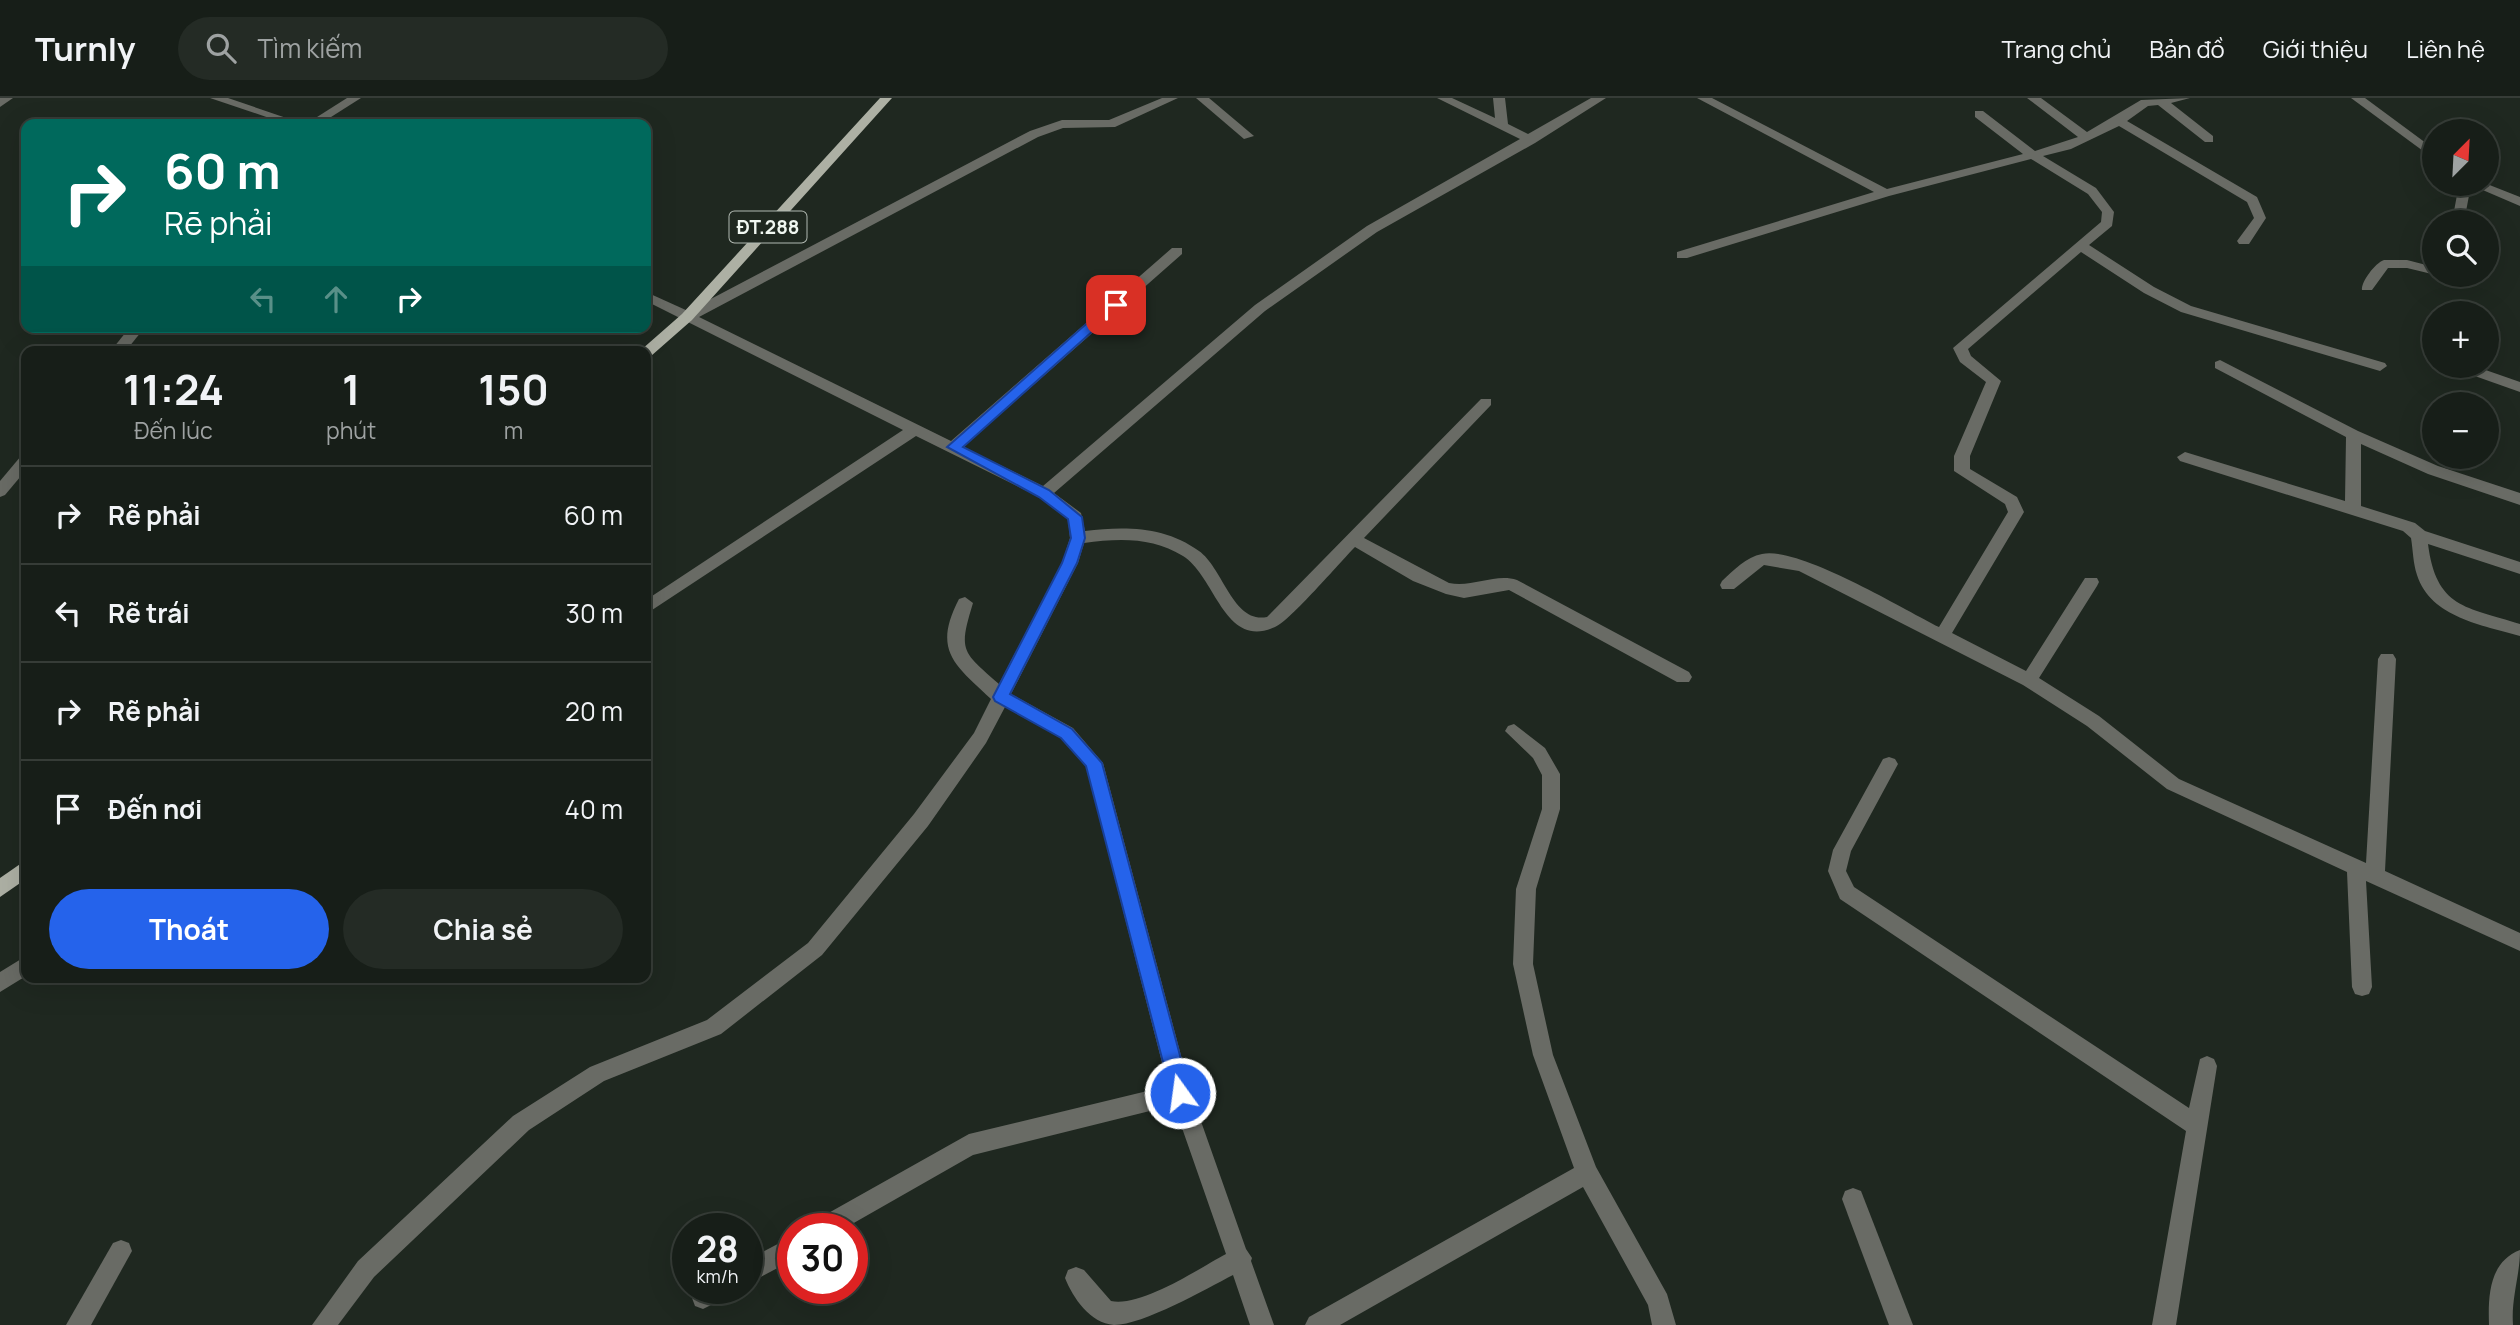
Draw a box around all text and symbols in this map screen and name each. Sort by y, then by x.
search box [178,17,668,80]
text: Turnly [35,26,136,71]
icon: search [202,29,240,67]
text: Tìm kiếm [258,30,362,66]
text: Trang chủ [2002,32,2111,65]
text: Bản đồ [2149,32,2225,65]
text: Giới thiệu [2263,32,2368,65]
text: Liên hệ [2406,32,2485,65]
north arrow [2422,119,2499,196]
map controls [2422,119,2499,469]
text: 60 m [164,137,281,204]
icon: right [49,147,140,238]
text: Rẽ phải [164,201,272,245]
button: search [2422,210,2499,287]
road number: ĐT.288 [730,211,806,242]
pin [1086,275,1146,335]
icon: left [244,280,282,318]
icon: ahead [317,280,355,318]
icon: right [390,280,428,318]
icon: arrive [1097,286,1135,324]
button: + [2422,301,2499,378]
text: 11:24 [123,360,224,418]
text: 1 [342,360,360,418]
text: 150 [478,360,549,418]
button: − [2422,392,2499,469]
text: Đến lúc [134,414,213,446]
text: phút [326,414,376,446]
text: m [504,414,523,446]
icon: right [49,496,87,534]
text: Rẽ phải [108,497,201,533]
text: 60 m [564,497,623,533]
icon: left [49,594,87,632]
text: Rẽ trái [108,595,190,631]
text: 30 m [566,595,623,631]
icon: right [49,692,87,730]
text: Rẽ phải [108,693,201,729]
text: 20 m [565,693,623,729]
icon: arrive [49,790,87,828]
text: Đến nơi [108,791,202,827]
text: 40 m [565,791,623,827]
button: Thoát [49,889,329,969]
button: Chia sẻ [343,889,623,969]
position arrow [1143,1056,1217,1130]
speed limit sign: 30 [777,1213,868,1304]
text: 28 [696,1225,739,1273]
text: km/h [697,1264,738,1288]

